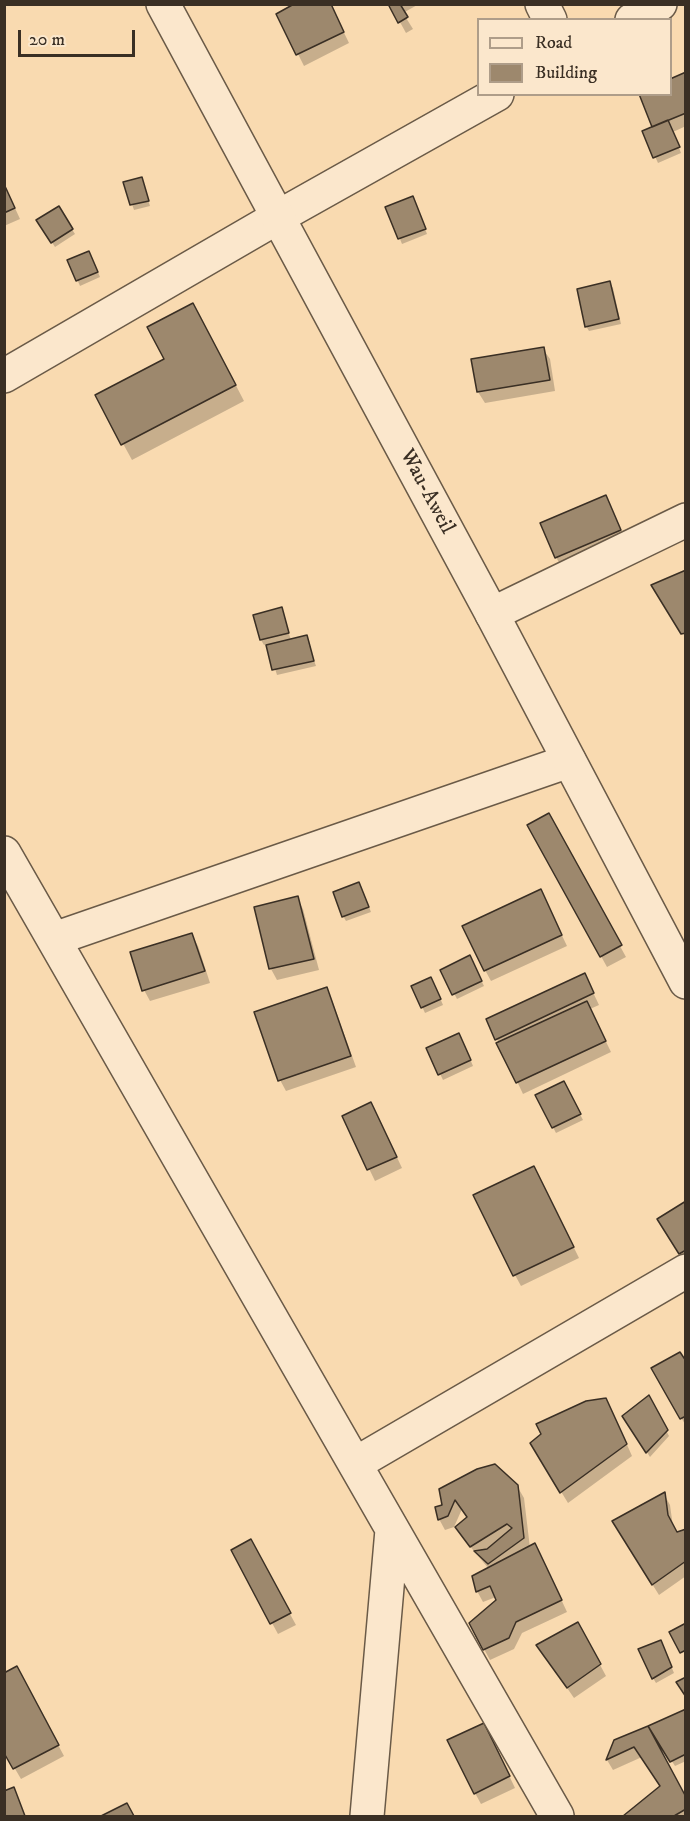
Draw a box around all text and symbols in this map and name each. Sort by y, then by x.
scale bar [21,18,138,56]
legend [477,18,672,96]
text: 20 m [29,29,65,51]
text: Road [535,32,572,54]
text: Building [535,62,597,84]
street label: Wau-Aweil [393,445,459,539]

